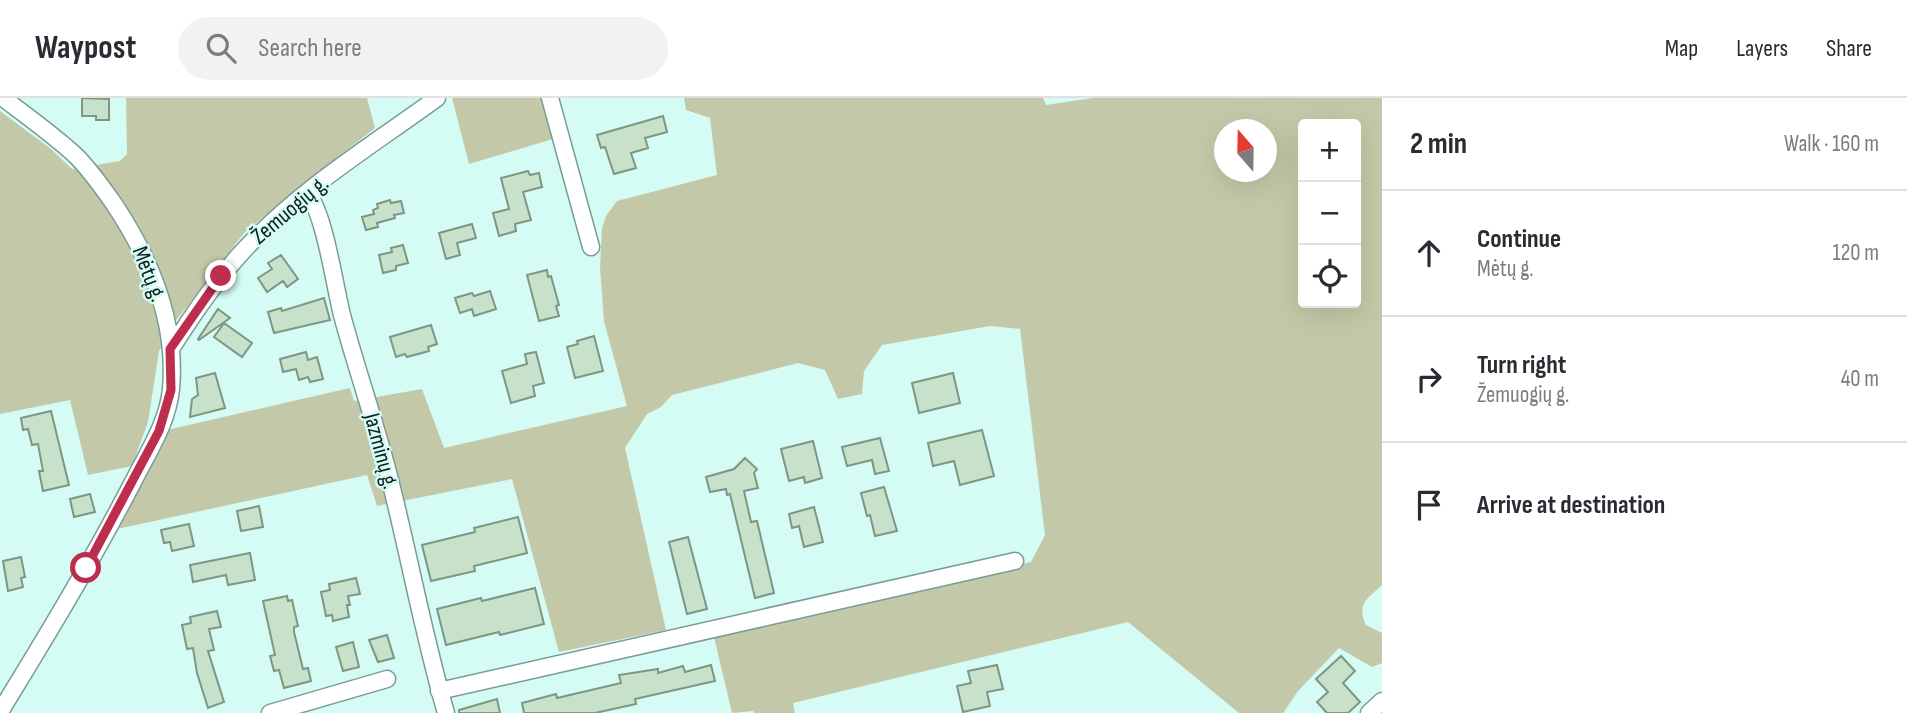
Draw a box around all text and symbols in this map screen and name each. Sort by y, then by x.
search box [178,17,668,80]
text: Waypost [35,28,136,68]
icon: search [202,29,240,67]
text: Search here [258,33,362,64]
text: Map [1665,34,1698,63]
text: Layers [1736,34,1788,63]
text: Share [1826,34,1872,63]
north arrow [1214,119,1277,182]
map controls [1298,119,1361,308]
button: + [1298,119,1361,182]
text: 2 min [1410,126,1467,162]
text: Walk · 160 m [1784,130,1879,158]
street label: Žemuogių g. [246,170,334,250]
button: − [1298,182,1361,245]
text: Continue [1477,224,1561,255]
icon: ahead [1410,234,1448,272]
text: 120 m [1833,239,1879,267]
street label: Mėtų g. [126,243,172,305]
button: locate [1298,245,1361,308]
text: Mėtų g. [1477,255,1534,283]
route end [205,260,236,291]
text: Turn right [1477,350,1566,381]
icon: right [1410,360,1448,398]
text: 40 m [1841,365,1879,393]
text: Žemuogių g. [1477,381,1569,409]
street label: Jazminų g. [357,409,405,492]
icon: arrive [1410,486,1448,524]
text: Arrive at destination [1477,490,1665,521]
route start [70,552,101,583]

